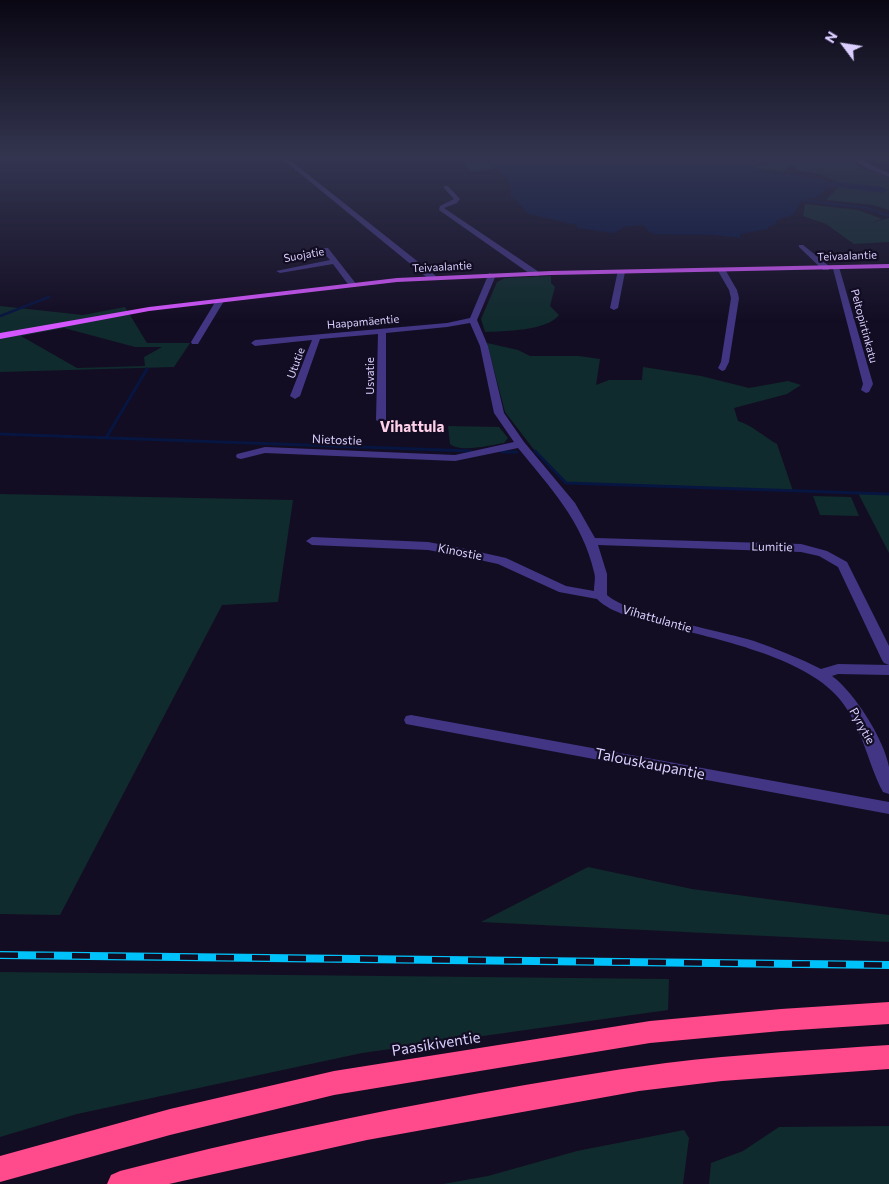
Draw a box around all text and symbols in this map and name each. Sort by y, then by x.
north arrow [819,20,869,70]
text: N [821,28,841,46]
street label: Suojatie [283,245,325,265]
street label: Teivaalantie [817,248,877,264]
street label: Teivaalantie [412,259,472,275]
street label: Peltopirtinkatu [848,288,880,364]
street label: Haapamäentie [326,312,400,332]
street label: Ututie [284,346,308,380]
street label: Usvatie [363,357,377,395]
district label: Vihattula [380,418,444,436]
street label: Nietostie [312,432,362,448]
street label: Lumitie [751,539,793,555]
street label: Kinostie [437,541,483,563]
street label: Vihattulantie [621,602,693,636]
street label: Pyrytie [846,705,878,747]
street label: Talouskaupantie [593,745,707,783]
street label: Paasikiventie [390,1028,482,1060]

